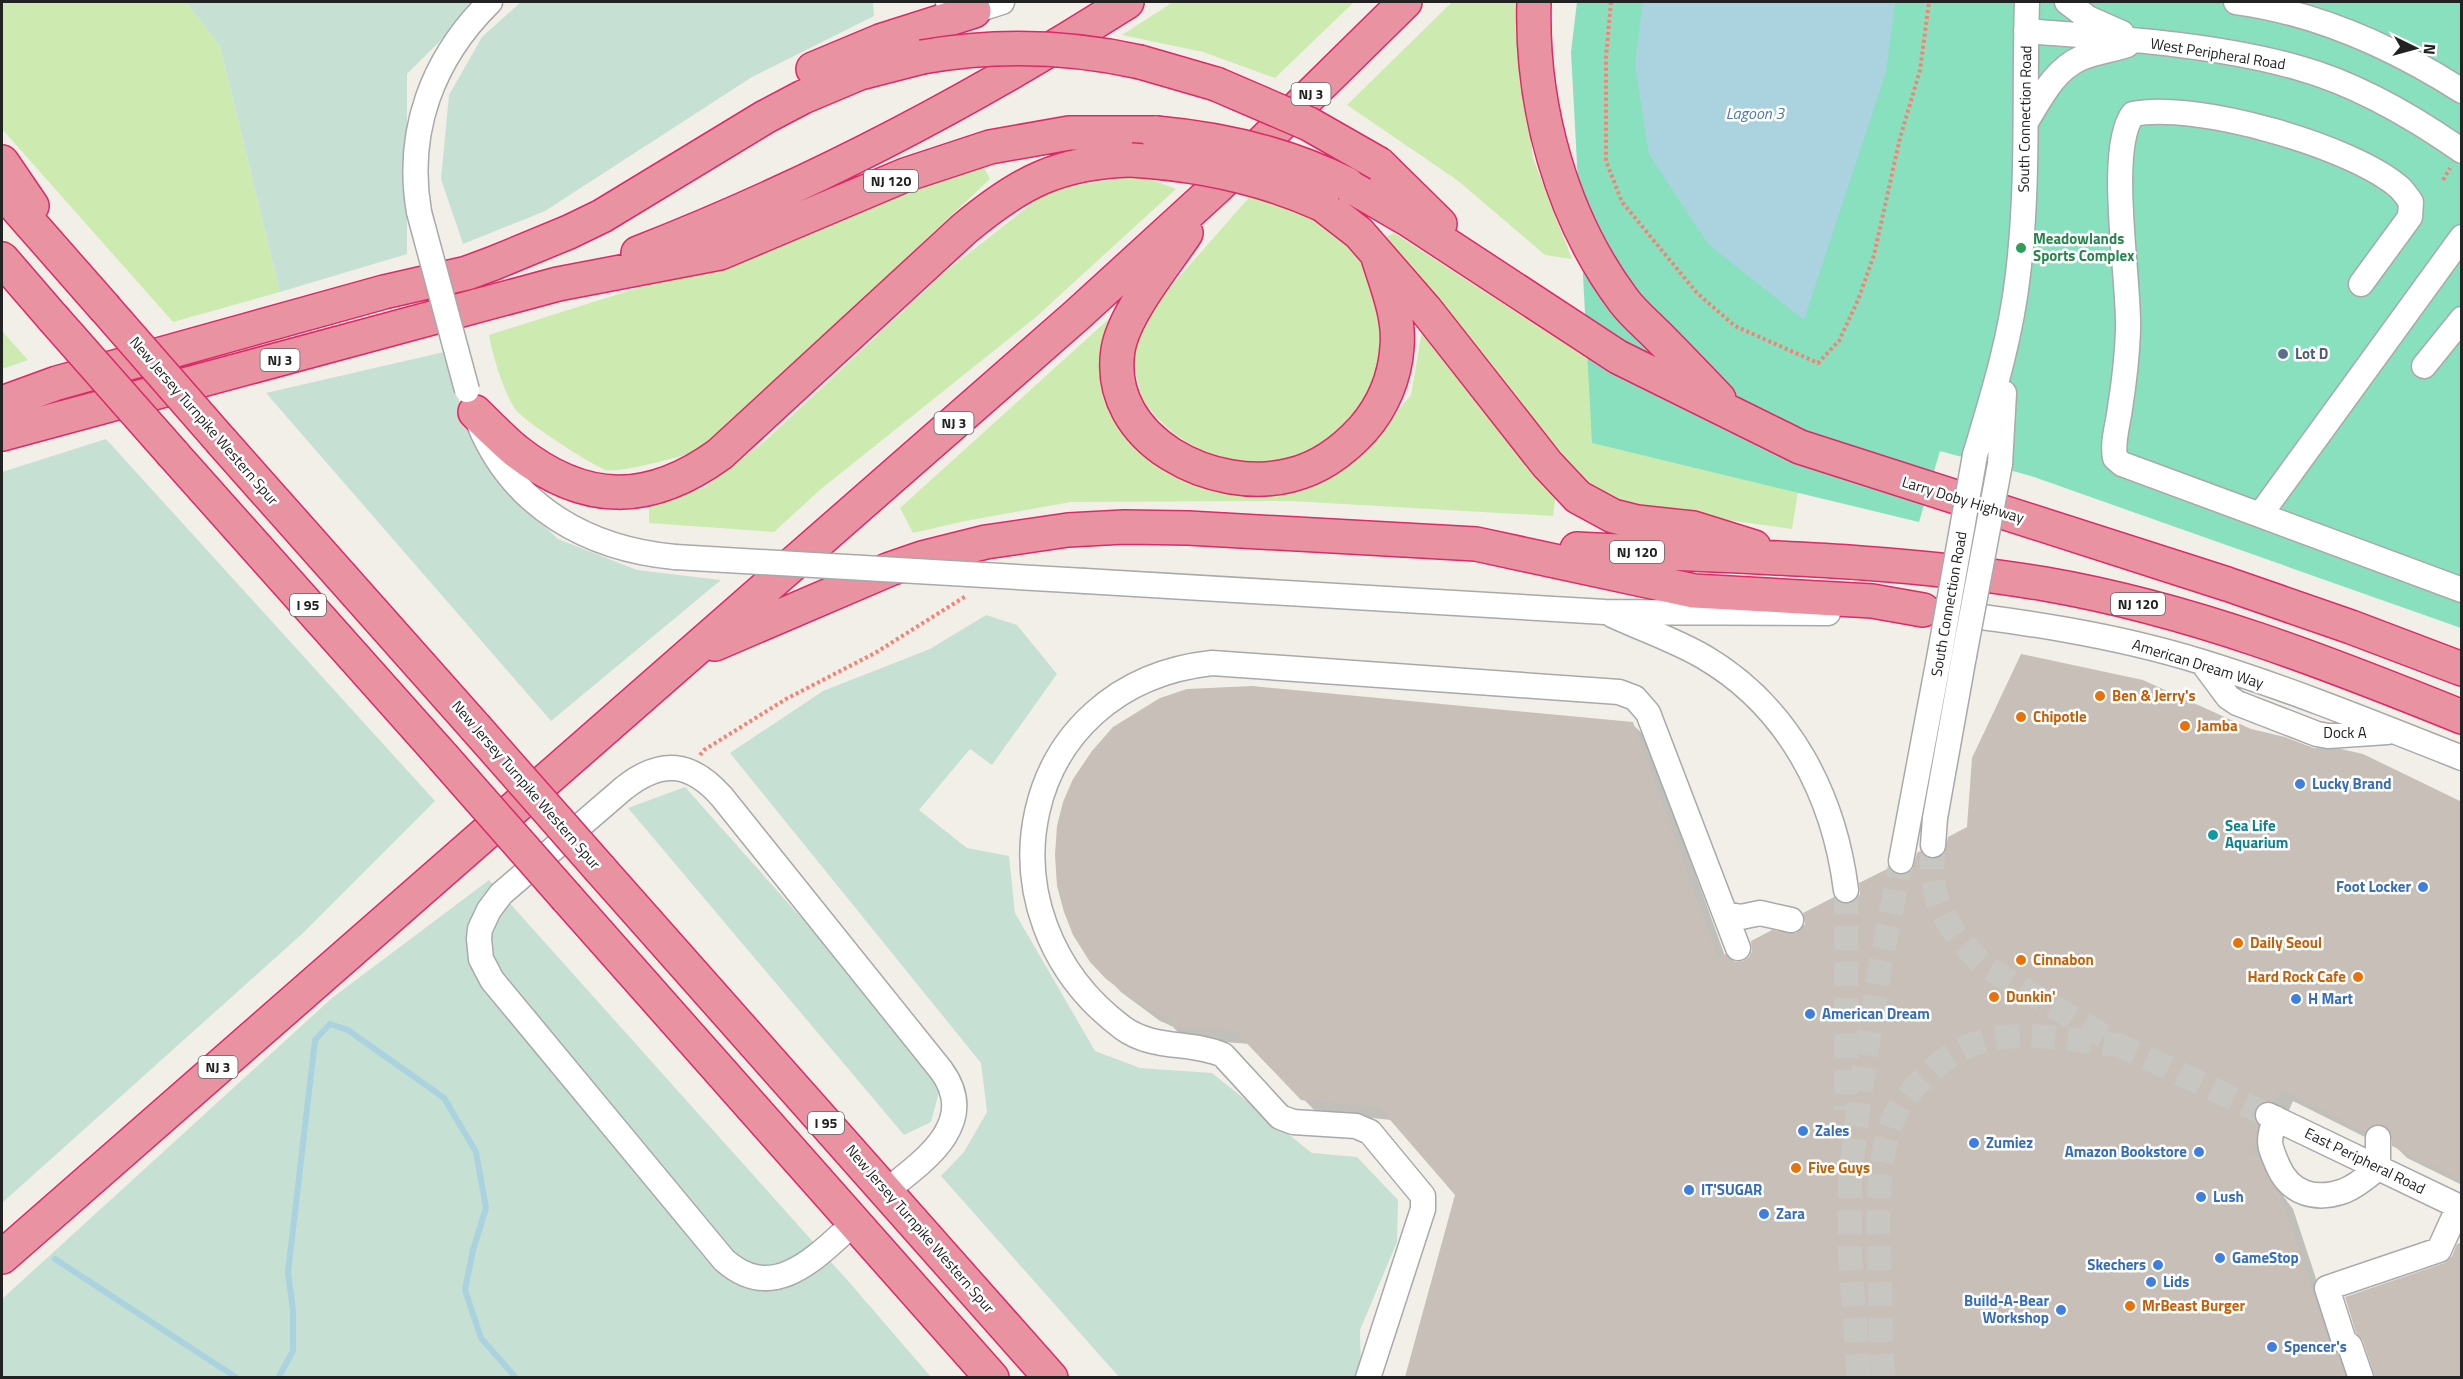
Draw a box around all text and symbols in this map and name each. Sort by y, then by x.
north arrow [2385,18,2445,78]
street label: West Peripheral Road [2149,31,2287,76]
text: N [2418,43,2442,56]
street label: South Connection Road [2012,45,2037,193]
road number: NJ 3 [1292,83,1330,105]
water label: Lagoon 3 [1726,101,1785,125]
road number: NJ 120 [864,170,918,192]
place label: Meadowlands Sports Complex [2033,227,2134,267]
marker: Meadowlands Sports Complex [2014,241,2028,255]
street label: New Jersey Turnpike Western Spur [124,331,284,510]
place label: Lot D [2295,342,2328,365]
marker: Lot D [2276,347,2290,361]
road number: NJ 3 [260,349,300,371]
road number: NJ 3 [934,412,974,434]
street label: Larry Doby Highway [1899,470,2027,529]
street label: South Connection Road [1924,529,1973,678]
road number: NJ 120 [1610,541,1664,563]
road number: NJ 120 [2111,593,2165,615]
road number: I 95 [290,594,326,616]
street label: American Dream Way [2130,633,2267,694]
place label: Ben & Jerry's [2112,684,2196,707]
marker: Ben & Jerry's [2093,689,2107,703]
street label: New Jersey Turnpike Western Spur [446,695,606,874]
place label: Chipotle [2033,705,2087,728]
marker: Chipotle [2014,710,2028,724]
place label: Jamba [2197,714,2238,737]
marker: Jamba [2178,719,2192,733]
street label: Dock A [2323,721,2367,744]
place label: Lucky Brand [2312,772,2392,795]
marker: Lucky Brand [2293,777,2307,791]
place label: Sea Life Aquarium [2225,814,2288,854]
marker: Sea Life Aquarium [2206,828,2220,842]
place label: Foot Locker [2336,875,2411,898]
marker: Foot Locker [2416,880,2430,894]
place label: Daily Seoul [2250,931,2322,954]
marker: Daily Seoul [2231,936,2245,950]
place label: Cinnabon [2033,948,2094,971]
marker: Cinnabon [2014,953,2028,967]
place label: Hard Rock Cafe [2247,965,2346,988]
marker: Hard Rock Cafe [2351,970,2365,984]
place label: Dunkin' [2006,985,2056,1008]
place label: H Mart [2308,987,2354,1010]
marker: Dunkin' [1987,990,2001,1004]
marker: H Mart [2289,992,2303,1006]
place label: American Dream [1822,1002,1930,1025]
marker: American Dream [1803,1007,1817,1021]
road number: NJ 3 [198,1056,238,1078]
road number: I 95 [808,1112,844,1134]
place label: Zales [1815,1119,1849,1142]
street label: East Peripheral Road [2301,1121,2429,1200]
marker: Zales [1796,1124,1810,1138]
place label: Zumiez [1986,1131,2033,1154]
marker: Zumiez [1967,1136,1981,1150]
street label: New Jersey Turnpike Western Spur [840,1139,1000,1318]
place label: Amazon Bookstore [2065,1140,2187,1163]
marker: Amazon Bookstore [2192,1145,2206,1159]
place label: Five Guys [1808,1156,1870,1179]
marker: Five Guys [1789,1161,1803,1175]
place label: IT'SUGAR [1701,1178,1762,1201]
marker: IT'SUGAR [1682,1183,1696,1197]
place label: Lush [2213,1185,2244,1208]
marker: Lush [2194,1190,2208,1204]
place label: Zara [1776,1202,1805,1225]
marker: Zara [1757,1207,1771,1221]
place label: GameStop [2232,1246,2299,1269]
marker: GameStop [2213,1251,2227,1265]
place label: Skechers [2087,1253,2146,1276]
marker: Skechers [2151,1258,2165,1272]
place label: Lids [2163,1270,2189,1293]
marker: Lids [2144,1275,2158,1289]
place label: Build-A-Bear Workshop [1964,1289,2049,1329]
place label: MrBeast Burger [2142,1294,2245,1317]
marker: MrBeast Burger [2123,1299,2137,1313]
marker: Build-A-Bear Workshop [2054,1303,2068,1317]
place label: Spencer's [2284,1335,2347,1358]
marker: Spencer's [2265,1340,2279,1354]

